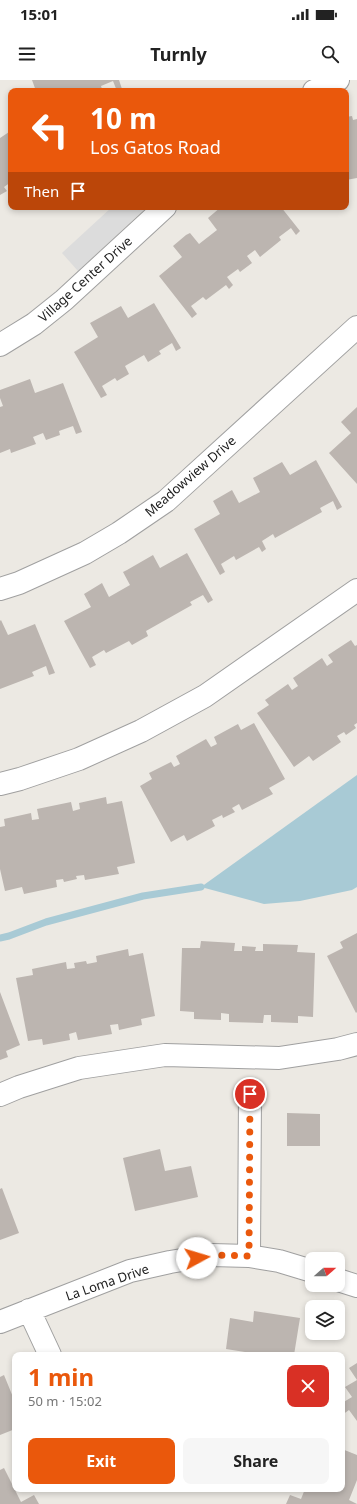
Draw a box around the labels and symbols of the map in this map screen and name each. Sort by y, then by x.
street label: Village Center Drive [34,232,136,326]
street label: Meadowview Drive [141,431,239,521]
pin [233,1077,267,1111]
position arrow [176,1237,218,1279]
north arrow [305,1252,345,1292]
street label: La Loma Drive [63,1259,151,1305]

